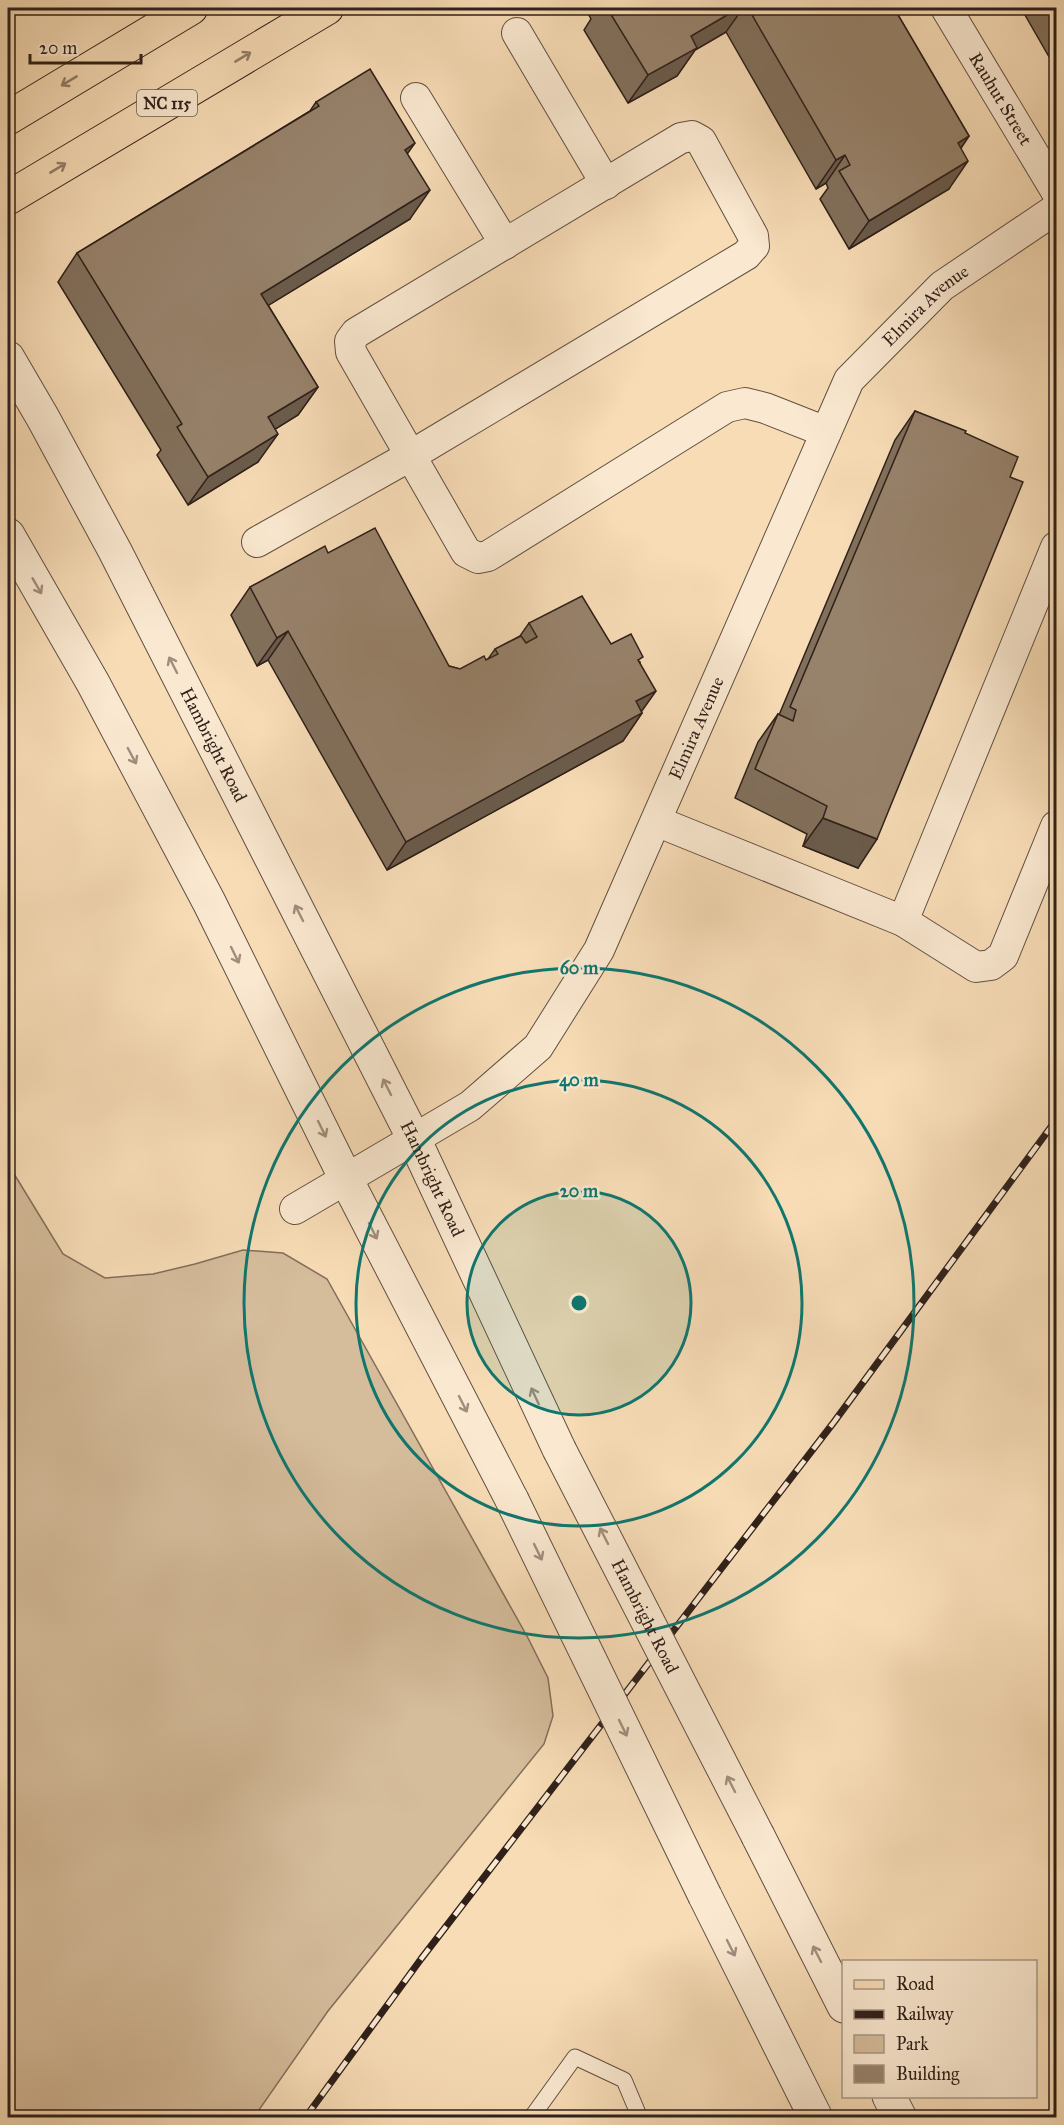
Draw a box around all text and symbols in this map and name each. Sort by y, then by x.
scale bar [30,27,141,65]
text: 20 m [39,37,77,59]
street label: Rauhut Street [964,48,1037,150]
one-way arrow [234,51,251,63]
one-way arrow [61,75,78,87]
road number: NC 115 [137,90,197,116]
one-way arrow [49,162,66,174]
street label: Elmira Avenue [878,260,973,351]
one-way arrow [31,577,43,594]
one-way arrow [167,656,178,674]
street label: Elmira Avenue [664,673,729,783]
street label: Hambright Road [175,684,252,806]
one-way arrow [127,747,138,765]
one-way arrow [293,905,304,923]
one-way arrow [229,945,241,963]
text: 60 m [560,957,599,979]
text: 40 m [559,1069,600,1092]
one-way arrow [381,1079,393,1097]
street label: Hambright Road [396,1117,469,1240]
one-way arrow [316,1120,328,1138]
text: 20 m [560,1180,599,1202]
one-way arrow [367,1222,379,1239]
centre of rings [569,1293,589,1313]
one-way arrow [528,1387,540,1405]
one-way arrow [457,1395,469,1413]
one-way arrow [598,1528,610,1545]
one-way arrow [532,1543,544,1561]
street label: Hambright Road [606,1555,683,1677]
one-way arrow [618,1718,629,1736]
one-way arrow [725,1776,737,1794]
one-way arrow [726,1939,738,1957]
one-way arrow [811,1945,822,1963]
legend [842,1960,1037,2098]
text: Road [896,1973,934,1995]
text: Railway [896,2003,954,2025]
text: Park [896,2033,929,2055]
text: Building [896,2063,960,2086]

